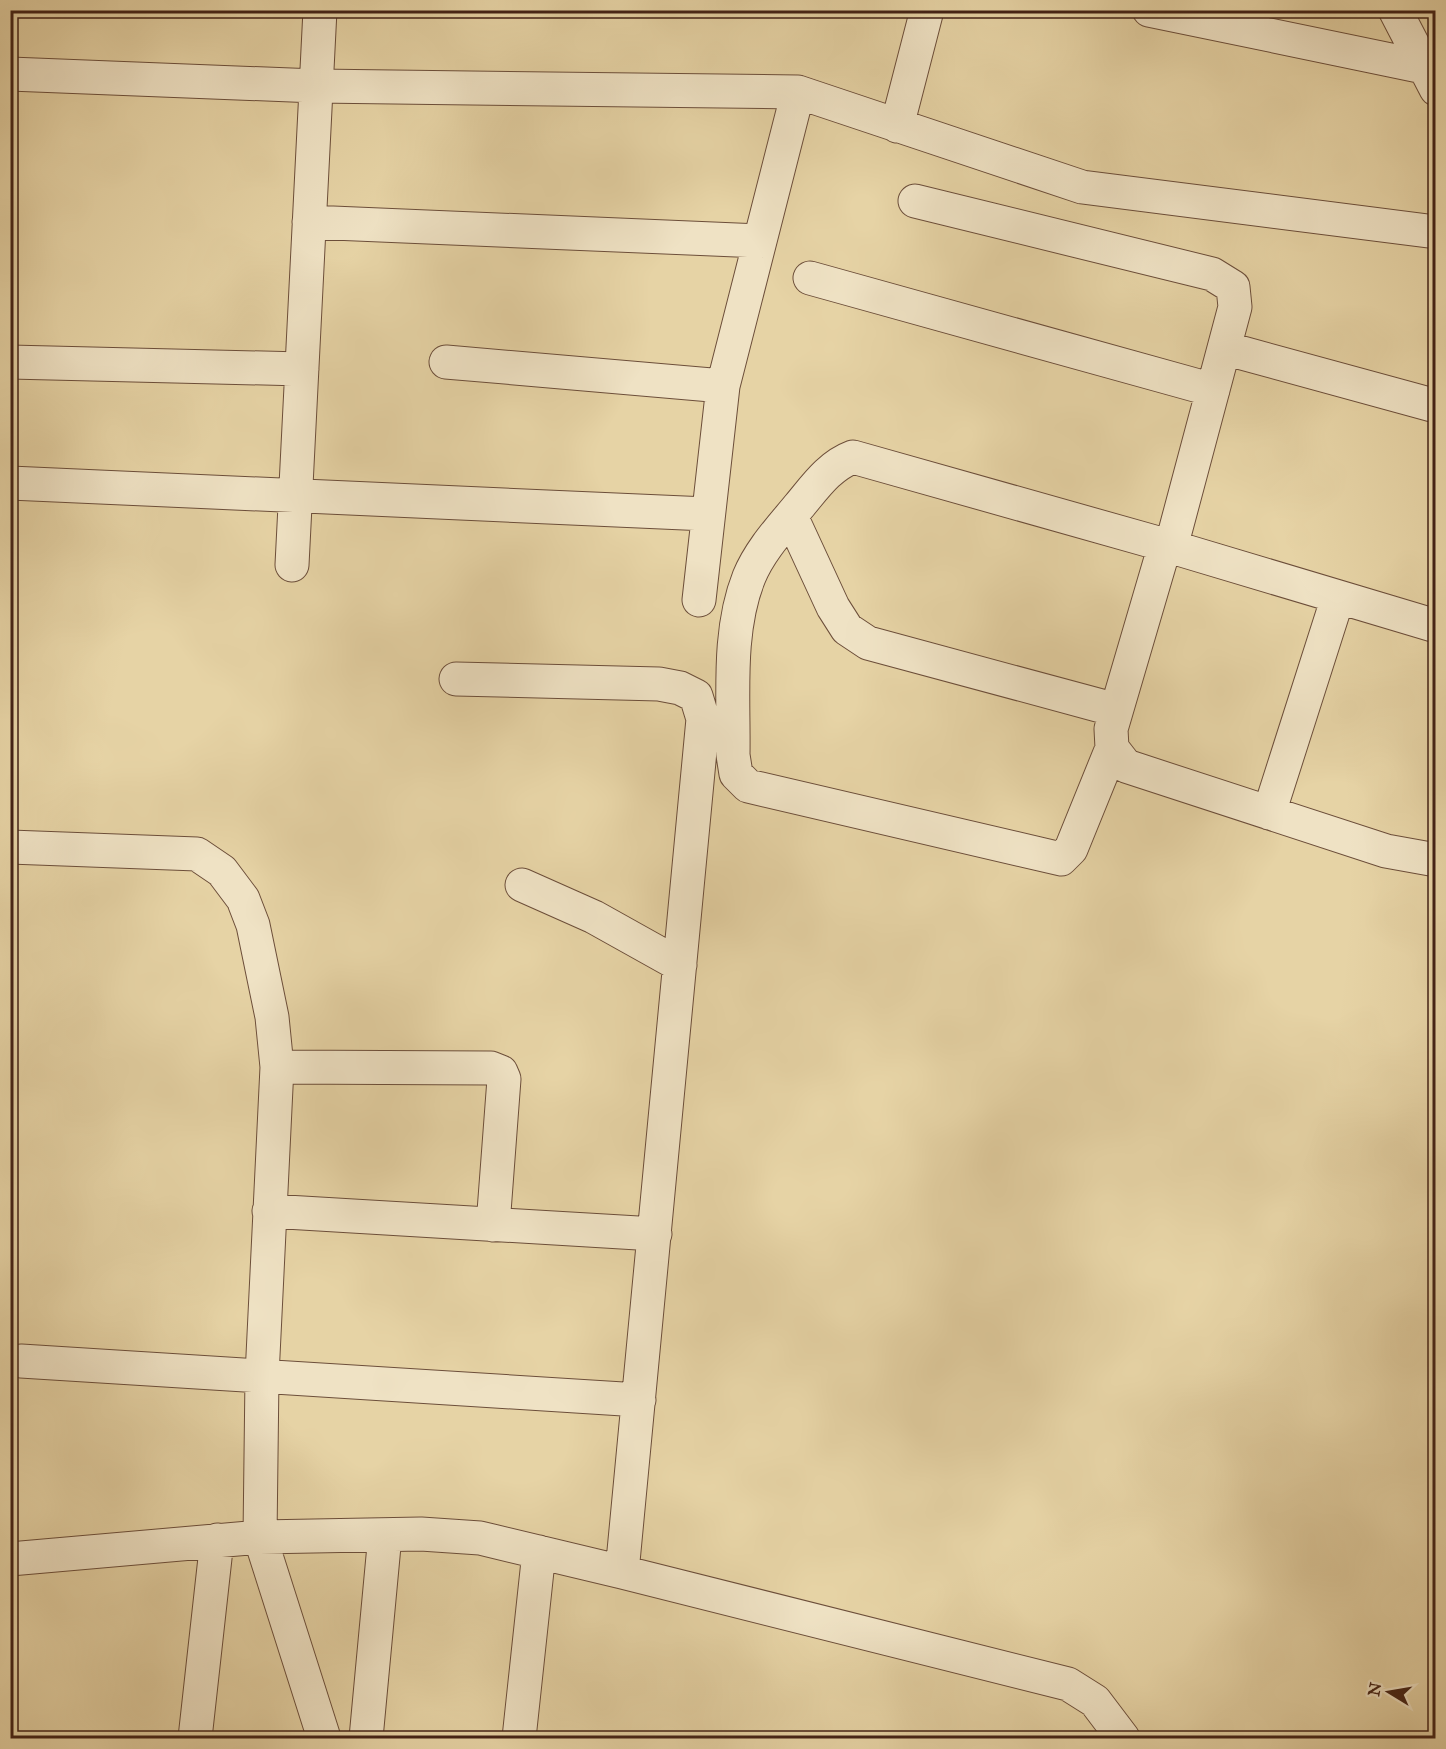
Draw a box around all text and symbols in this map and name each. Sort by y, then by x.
north arrow [1359,1662,1419,1722]
text: N [1364,1680,1385,1698]

